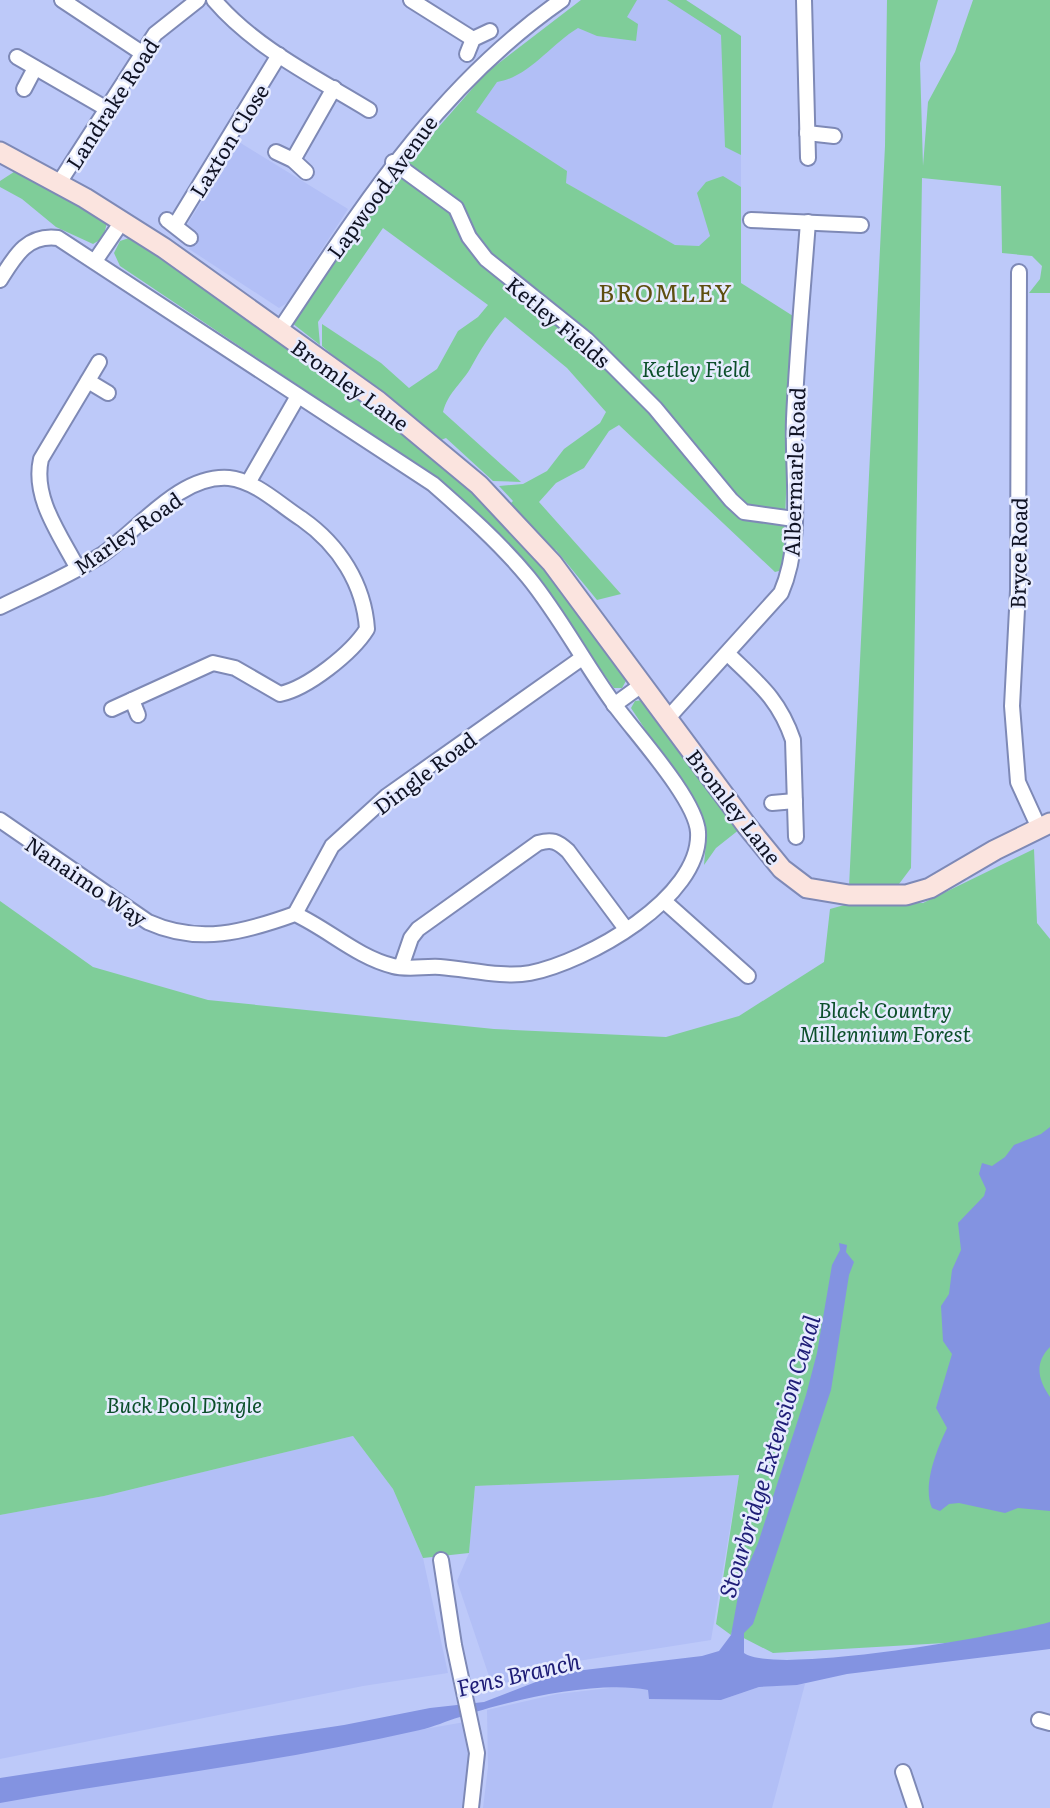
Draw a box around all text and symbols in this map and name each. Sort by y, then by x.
street label: Landrake Road [57,31,165,175]
street label: Laxton Close [181,77,275,203]
street label: Lapwood Avenue [318,108,444,264]
street label: Ketley Fields [500,268,618,374]
district label: BROMLEY [598,274,734,309]
street label: Bromley Lane [286,331,416,437]
park label: Ketley Field [642,352,750,383]
street label: Albermarle Road [775,387,811,557]
street label: Marley Road [67,483,188,581]
street label: Bryce Road [1001,497,1033,609]
street label: Dingle Road [366,723,482,821]
street label: Bromley Lane [680,742,790,870]
street label: Nanaimo Way [20,828,155,933]
park label: Black Country Millennium Forest [799,993,971,1048]
water label: Stourbridge Extension Canal [709,1310,827,1602]
park label: Buck Pool Dingle [106,1388,262,1419]
water label: Fens Branch [453,1642,584,1704]

